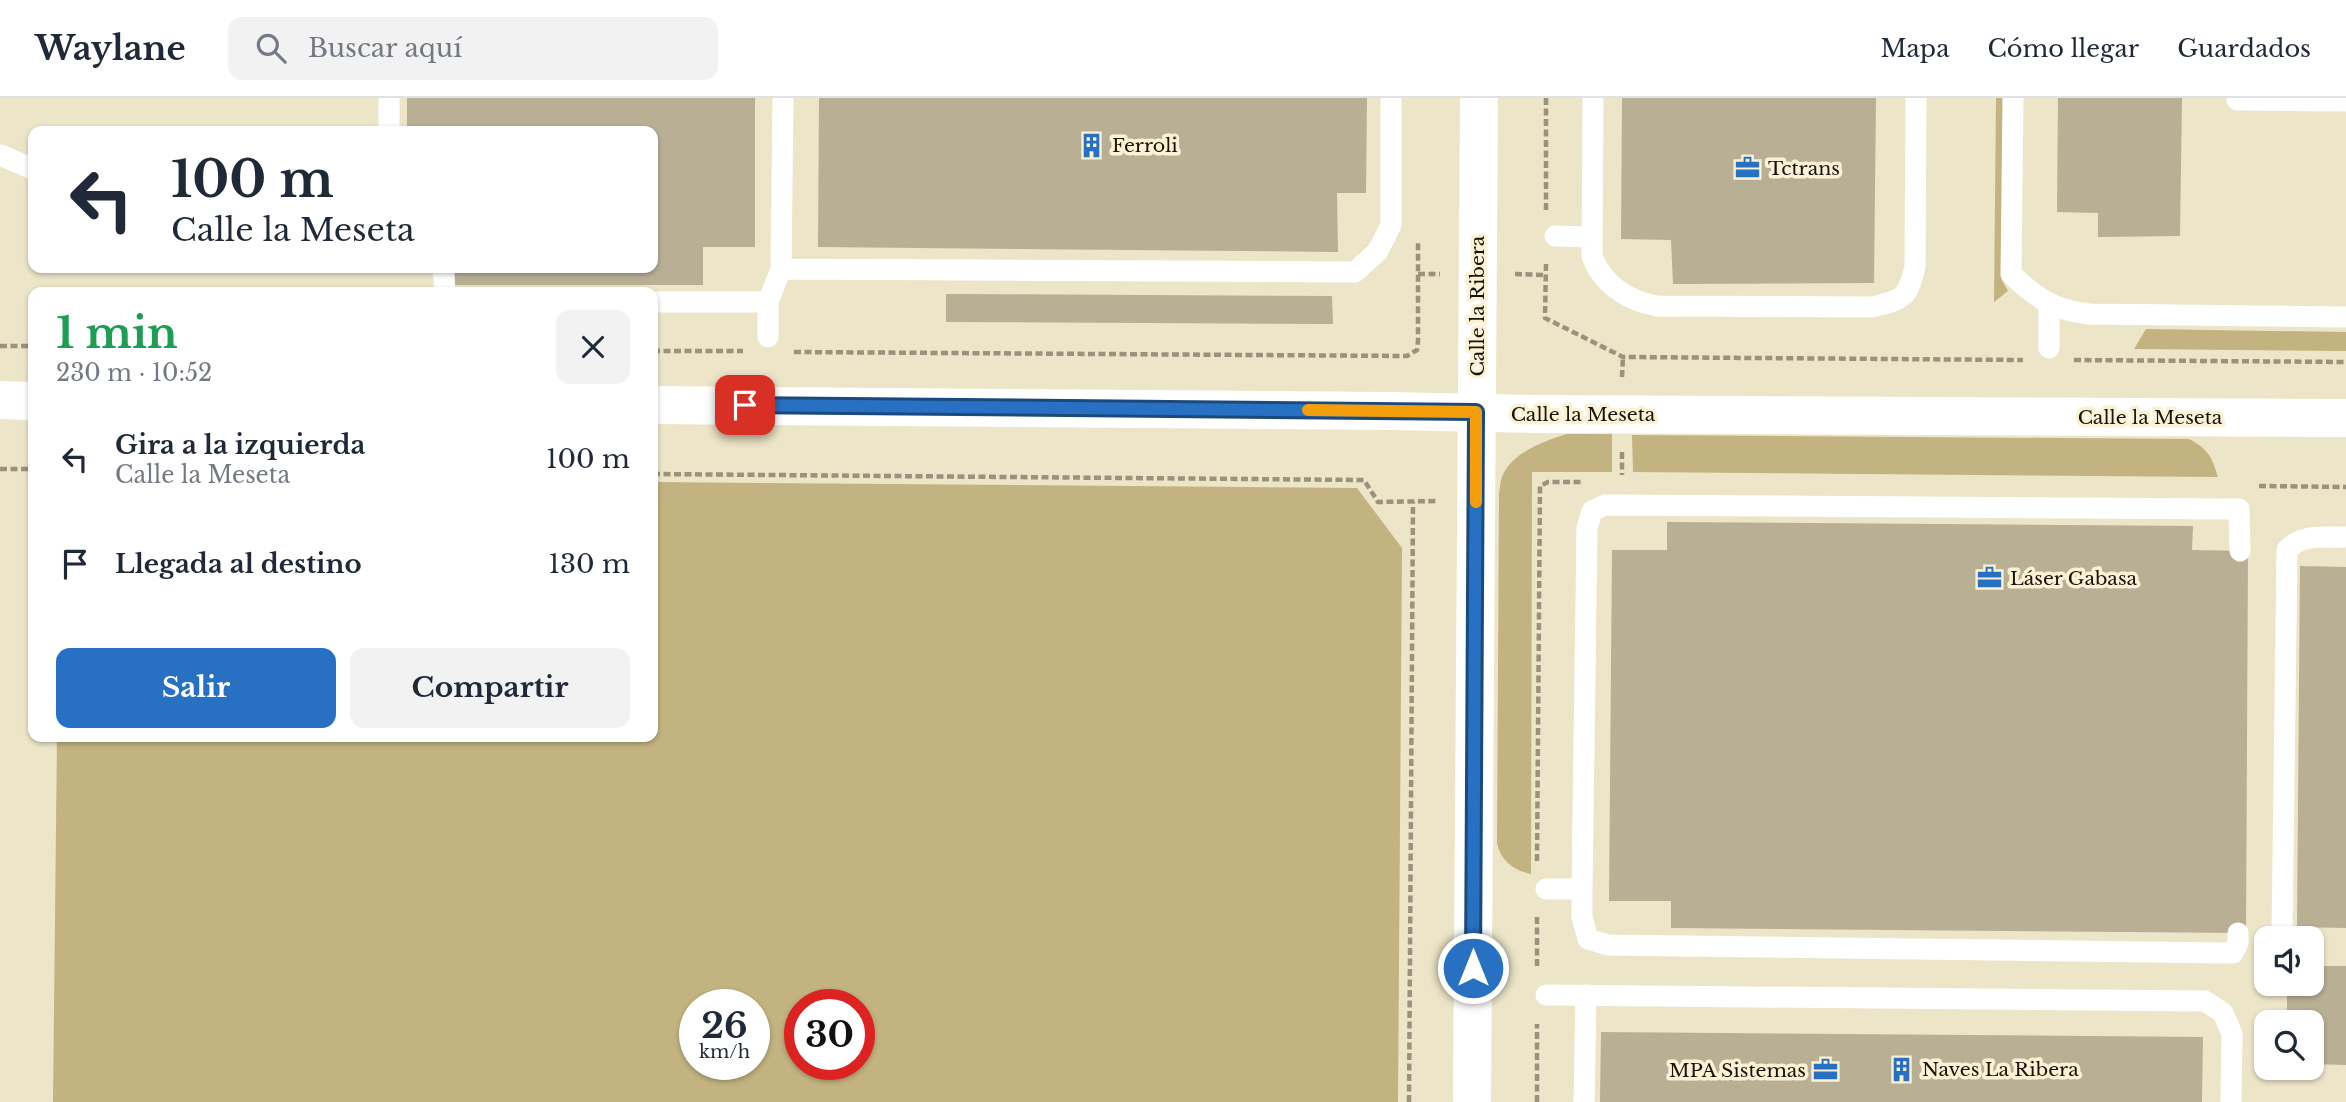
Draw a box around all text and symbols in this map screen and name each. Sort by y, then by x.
search box [228,17,718,80]
text: Waylane [35,28,186,69]
icon: search [252,29,290,67]
text: Buscar aquí [308,32,462,64]
text: Mapa [1880,34,1949,63]
text: Cómo llegar [1987,34,2139,63]
text: Guardados [2177,34,2311,63]
building icon: Ferroli [1078,131,1106,159]
place label: Ferroli [1112,134,1178,157]
text: 100 m [171,149,334,210]
icon: left [56,154,147,245]
office icon: Tctrans [1734,154,1762,182]
place label: Tctrans [1768,157,1840,180]
text: Calle la Meseta [171,210,415,250]
street label: Calle la Ribera [1466,235,1489,376]
text: 1 min [56,307,178,359]
button: close [556,310,630,384]
text: 230 m · 10:52 [56,359,212,387]
pin [715,375,775,435]
icon: arrive [726,386,764,424]
street label: Calle la Meseta [1511,403,1656,426]
street label: Calle la Meseta [2078,406,2223,429]
text: Gira a la izquierda [115,429,365,461]
icon: left [56,440,94,478]
text: 100 m [546,443,630,475]
text: Calle la Meseta [115,461,290,489]
icon: arrive [56,545,94,583]
text: Llegada al destino [115,548,362,580]
text: 130 m [548,548,630,580]
office icon: Láser Gabasa [1976,564,2004,592]
place label: Láser Gabasa [2010,567,2138,590]
button: Salir [56,648,336,728]
button: Compartir [350,648,630,728]
map controls [2254,926,2324,1080]
button: sound [2254,926,2324,996]
position arrow [1436,931,1510,1005]
speed limit sign: 30 [784,989,875,1080]
text: 26 [701,1004,748,1047]
button: search [2254,1010,2324,1080]
text: km/h [699,1041,750,1063]
building icon: Naves La Ribera [1888,1055,1916,1083]
office icon: MPA Sistemas [1812,1056,1840,1084]
place label: Naves La Ribera [1922,1058,2079,1081]
place label: MPA Sistemas [1669,1059,1806,1082]

